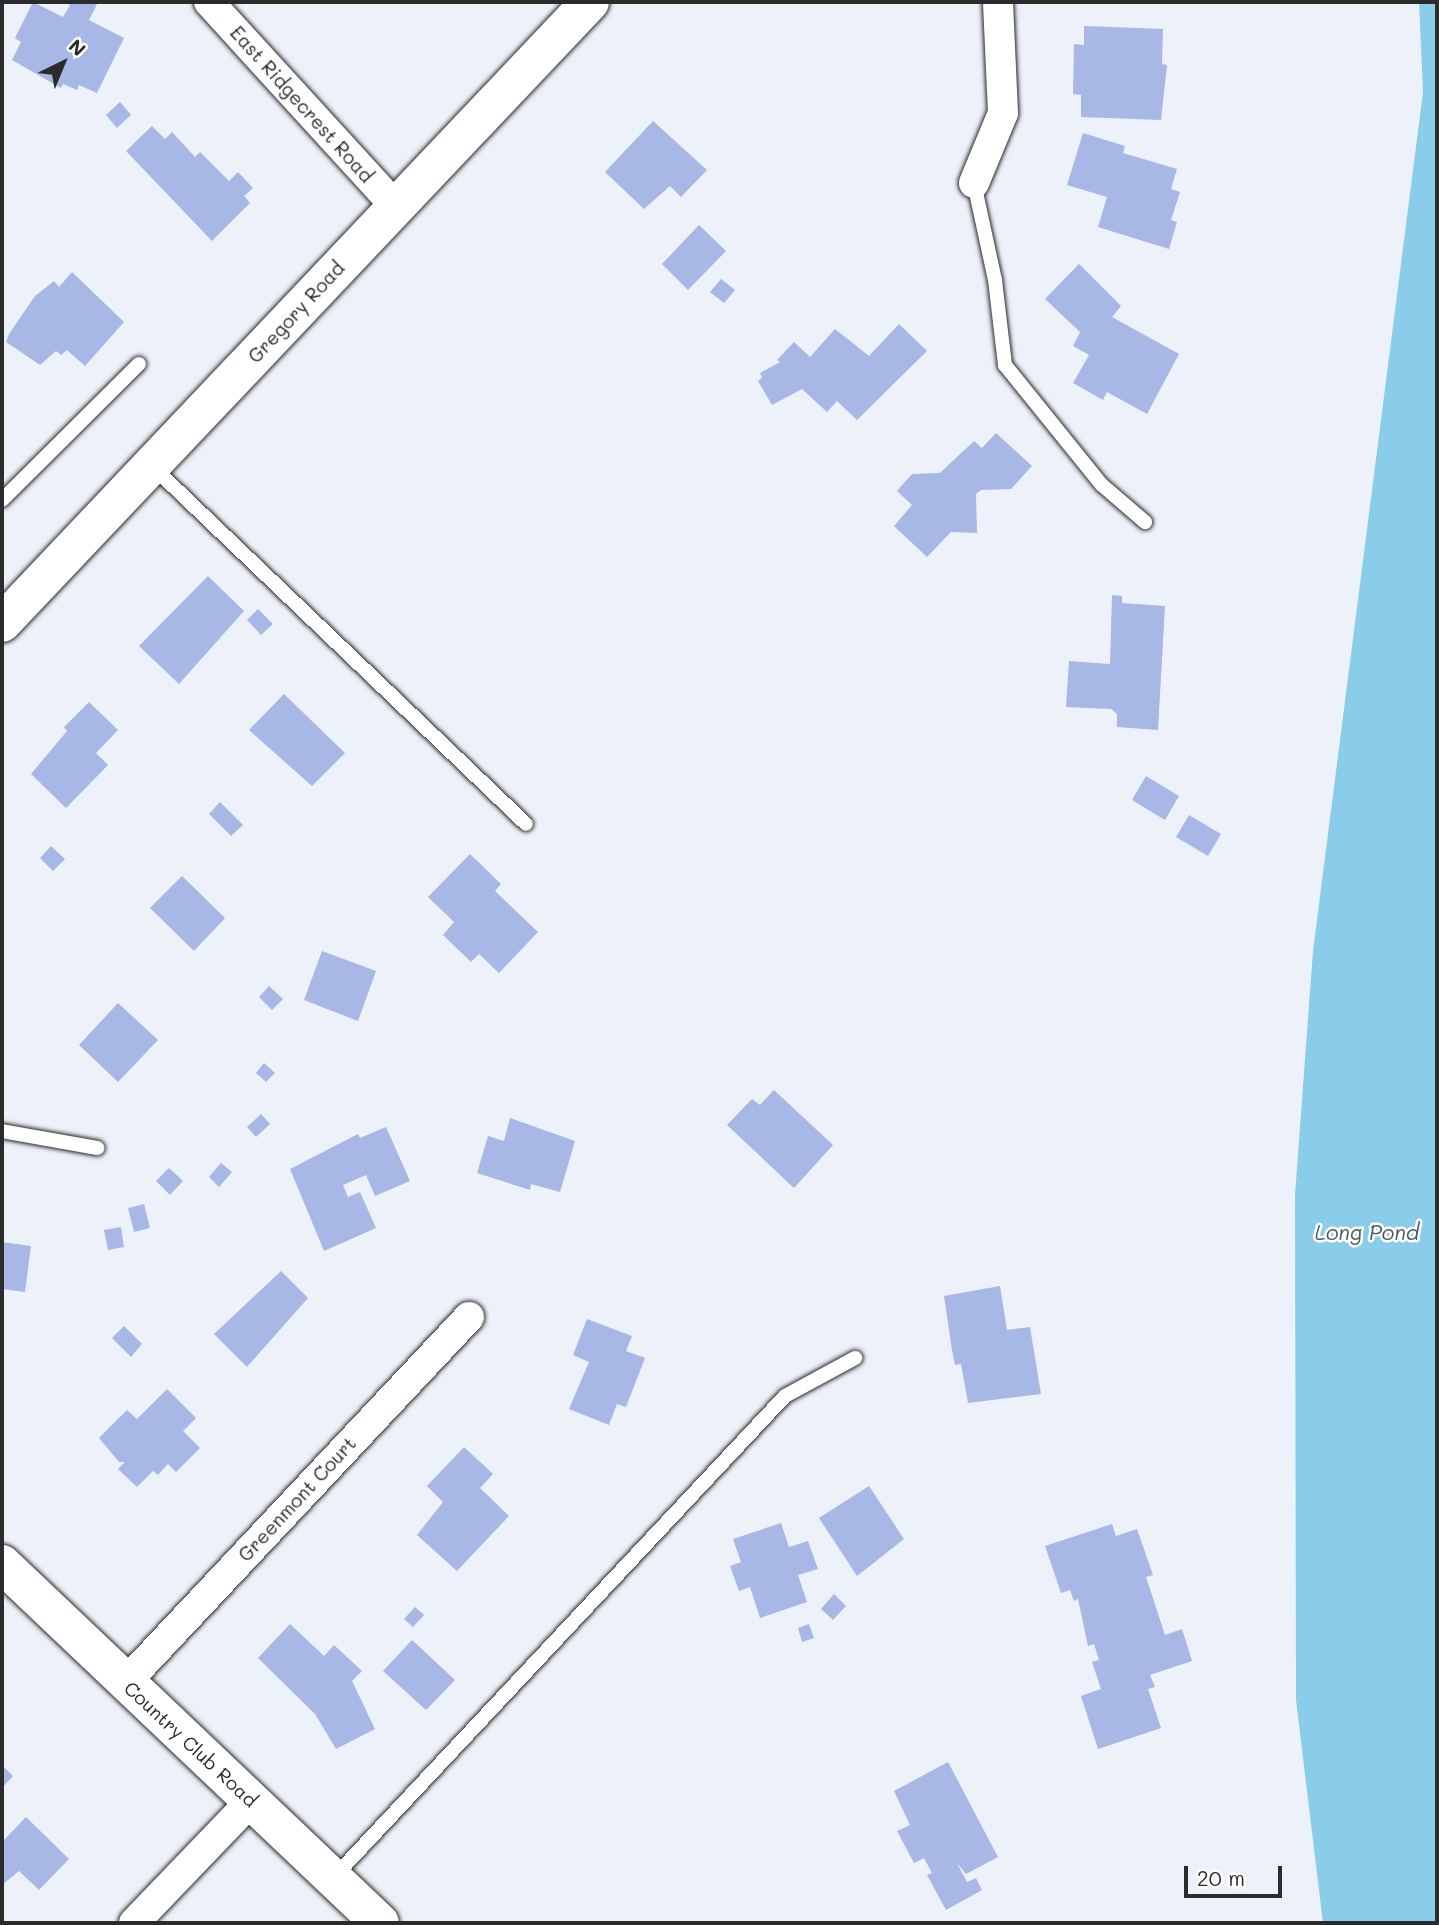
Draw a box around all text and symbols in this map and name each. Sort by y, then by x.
street label: East Ridgecrest Road [226,21,378,187]
north arrow [28,28,98,98]
text: N [64,33,91,61]
street label: Gregory Road [243,256,349,368]
water label: Long Pond [1315,1219,1419,1245]
street label: Greenmont Court [233,1432,361,1566]
street label: Country Club Road [120,1676,262,1812]
scale bar [1187,1852,1285,1896]
text: 20 m [1197,1864,1245,1891]

